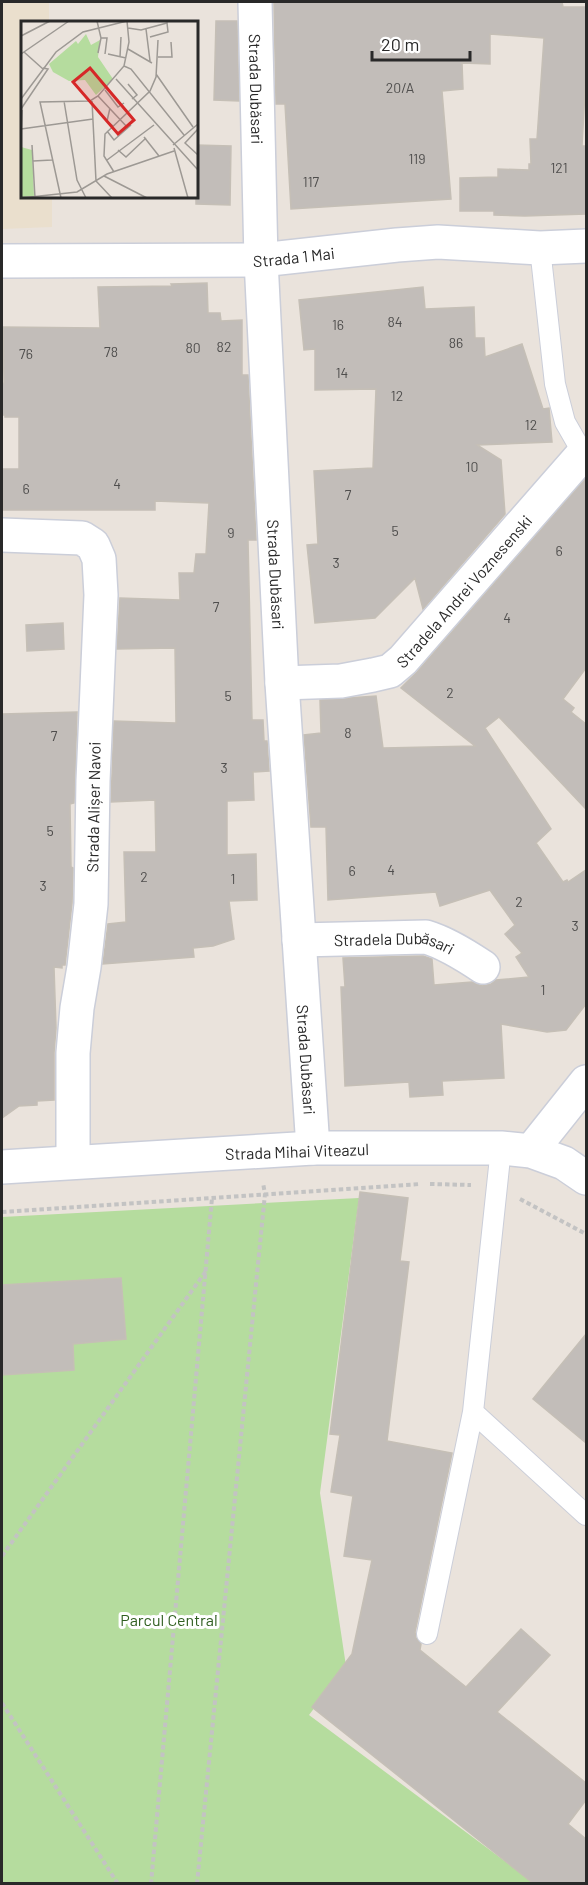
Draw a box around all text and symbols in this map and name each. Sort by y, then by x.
inset map [21,21,198,198]
scale bar [372,24,470,62]
text: 20 m [381,33,419,55]
street label: Strada Dubăsari [246,34,268,144]
house number: 20/A [386,79,415,96]
house number: 119 [408,150,426,167]
house number: 121 [550,159,568,176]
house number: 117 [303,173,320,190]
street label: Strada 1 Mai [253,242,336,270]
house number: 84 [387,313,403,330]
house number: 16 [332,316,344,333]
house number: 86 [449,334,463,351]
house number: 82 [217,338,231,355]
house number: 80 [185,339,201,356]
house number: 78 [104,343,118,360]
house number: 76 [19,345,33,362]
house number: 14 [336,364,348,381]
house number: 12 [391,387,403,404]
house number: 12 [525,416,537,433]
house number: 10 [466,458,478,475]
house number: 4 [113,475,121,492]
house number: 6 [22,480,30,497]
house number: 7 [345,486,352,503]
street label: Stradela Andrei Voznesenski [392,511,535,671]
street label: Strada Dubăsari [264,519,289,630]
house number: 5 [391,522,399,539]
house number: 9 [227,524,235,541]
house number: 6 [555,542,563,559]
house number: 3 [332,554,340,571]
house number: 7 [213,598,220,615]
house number: 4 [503,609,511,626]
house number: 2 [446,684,454,701]
house number: 5 [224,687,232,704]
house number: 8 [344,724,352,741]
house number: 7 [51,727,58,744]
street label: Strada Alișer Navoi [82,741,104,873]
house number: 3 [220,759,228,776]
house number: 5 [46,822,54,839]
house number: 4 [387,861,395,878]
house number: 6 [348,862,356,879]
house number: 2 [140,868,148,885]
house number: 1 [231,870,235,887]
house number: 3 [39,877,47,894]
house number: 2 [515,893,523,910]
house number: 3 [571,917,579,934]
street label: Stradela Dubăsari [334,927,458,957]
house number: 1 [541,981,545,998]
street label: Strada Dubăsari [294,1004,320,1115]
street label: Strada Mihai Viteazul [225,1139,369,1163]
park label: Parcul Central [120,1610,218,1629]

